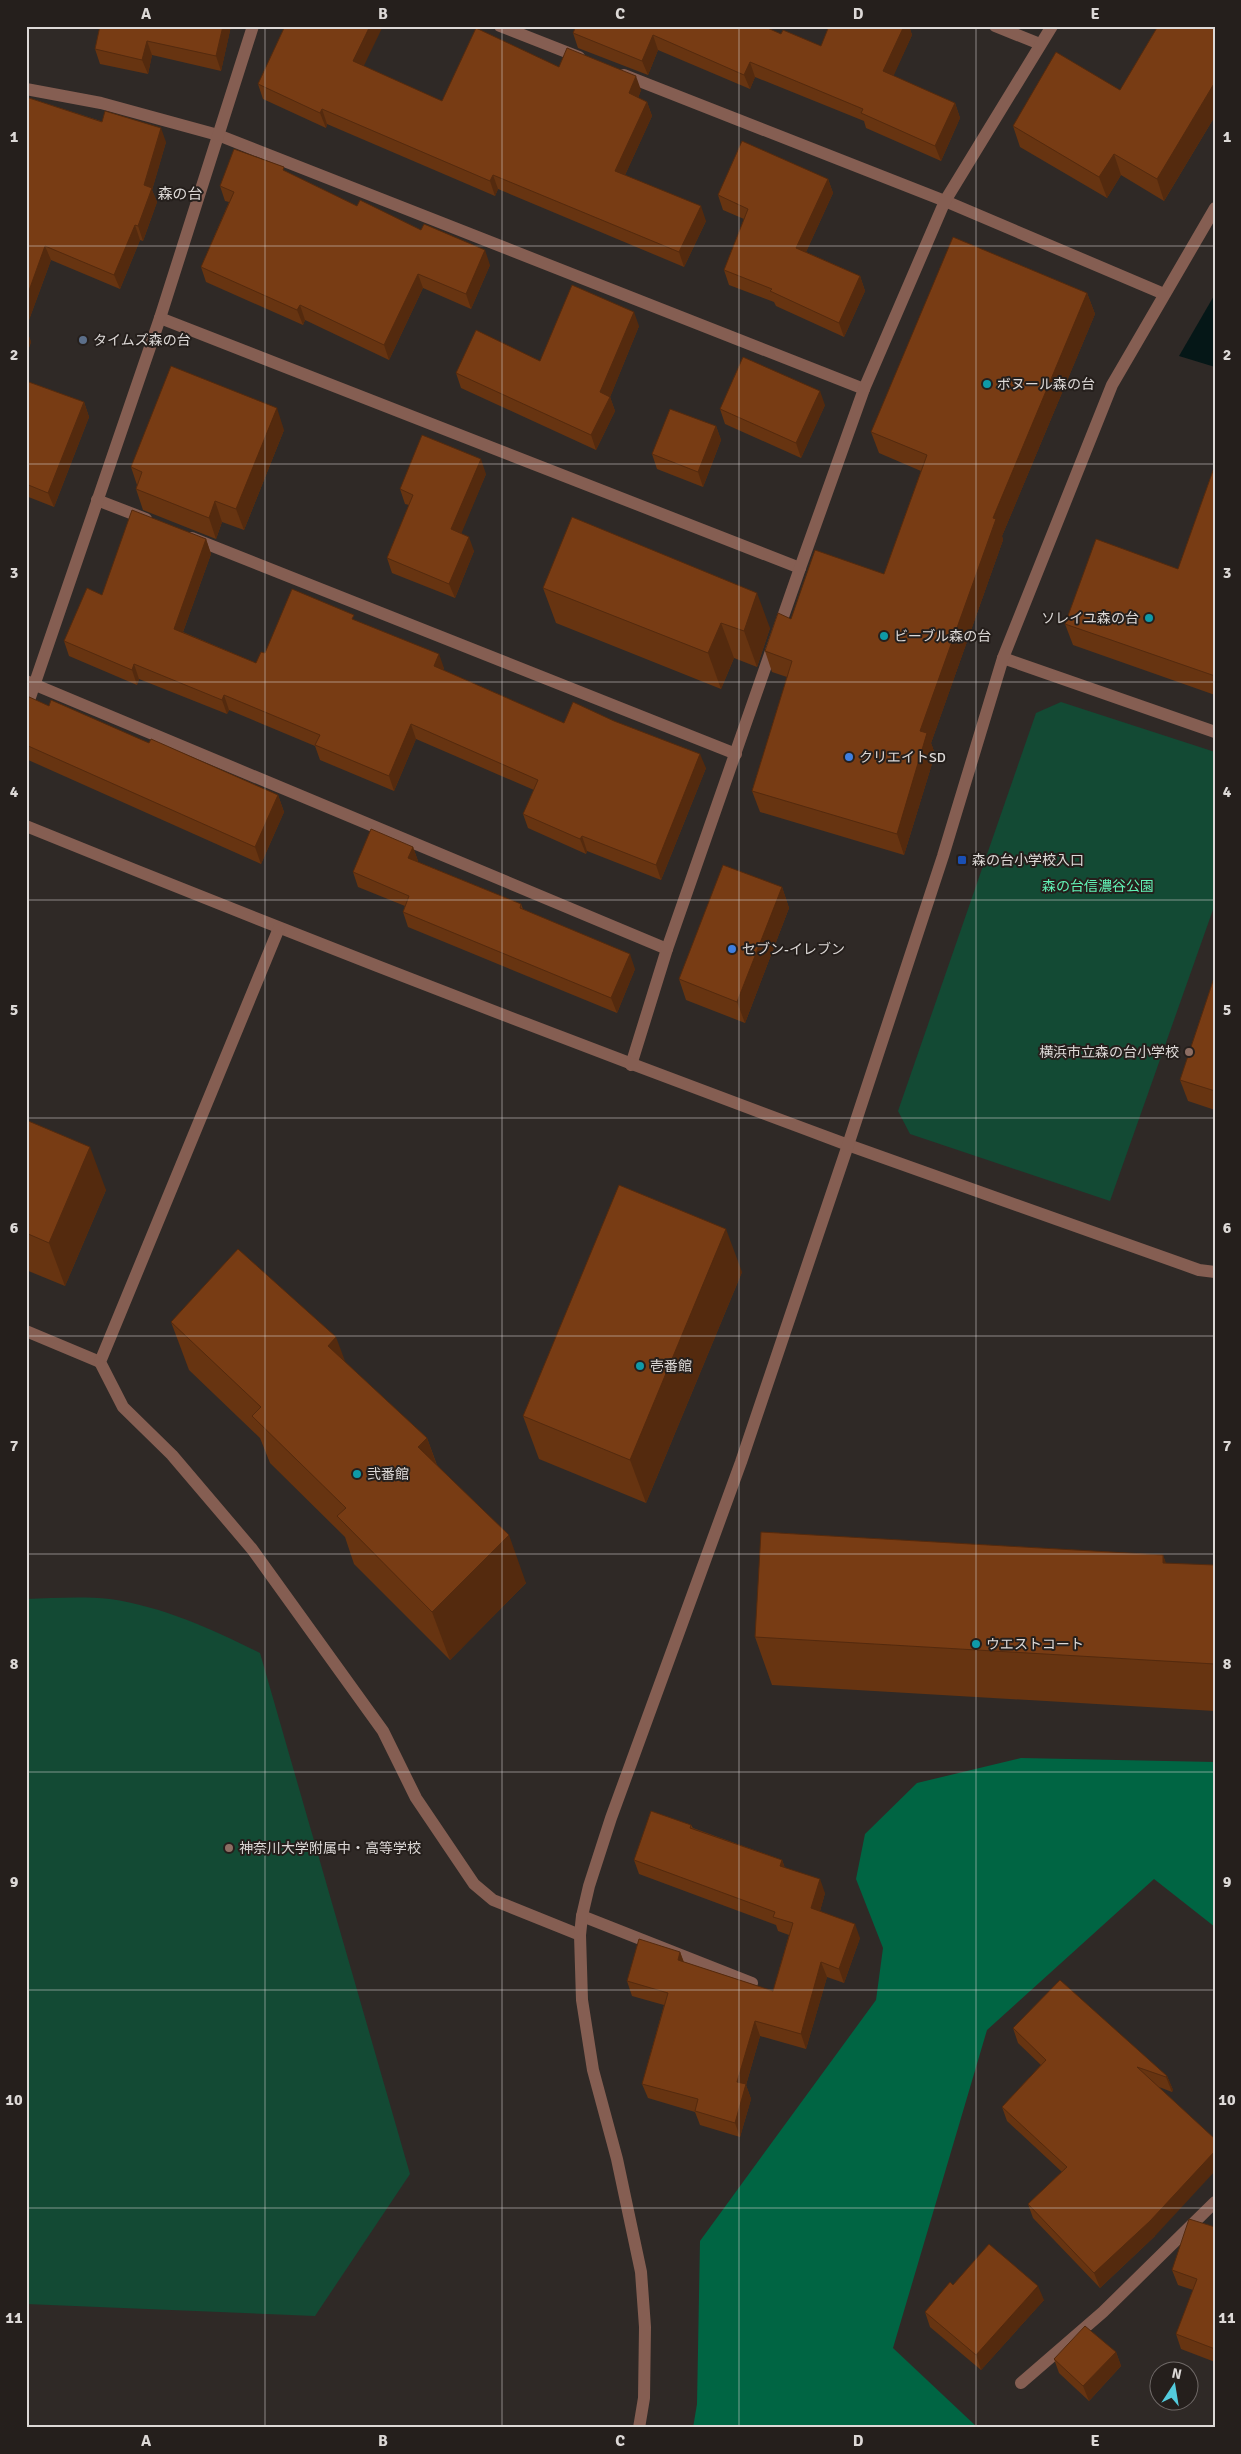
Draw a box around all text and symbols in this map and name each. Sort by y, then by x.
text: A [141,4,152,24]
text: B [378,4,388,24]
text: C [615,4,625,24]
text: D [853,4,864,24]
text: E [1090,4,1100,24]
text: 1 [10,127,19,147]
text: 1 [1223,127,1232,147]
district label: 森の台 [157,185,203,203]
place label: タイムズ森の台 [93,332,191,349]
marker: タイムズ森の台 [77,334,89,346]
text: 2 [10,345,18,365]
text: 2 [1223,345,1231,365]
place label: ボヌール森の台 [997,376,1095,393]
marker: ボヌール森の台 [981,378,993,390]
text: 3 [10,563,18,583]
text: 3 [1223,563,1231,583]
place label: ソレイユ森の台 [1041,610,1139,627]
marker: ソレイユ森の台 [1143,612,1155,624]
place label: ビーブル森の台 [894,628,991,645]
marker: ビーブル森の台 [878,630,890,642]
place label: クリエイトSD [859,749,946,766]
marker: クリエイトSD [843,751,855,763]
text: 4 [10,782,19,802]
text: 4 [1223,782,1232,802]
place label: 森の台小学校入口 [972,852,1084,869]
marker: 森の台小学校入口 [956,854,968,866]
park label: 森の台信濃谷公園 [1042,878,1154,895]
place label: セブン-イレブン [742,941,845,958]
marker: セブン-イレブン [726,943,738,955]
text: 5 [10,1000,18,1020]
text: 5 [1223,1000,1231,1020]
place label: 横浜市立森の台小学校 [1039,1044,1179,1061]
marker: 横浜市立森の台小学校 [1183,1046,1195,1058]
text: 6 [10,1218,19,1238]
text: 6 [1223,1218,1232,1238]
place label: 壱番館 [650,1358,692,1375]
marker: 壱番館 [634,1360,646,1372]
text: 7 [10,1436,19,1456]
text: 7 [1223,1436,1232,1456]
place label: 弐番館 [367,1466,409,1483]
marker: 弐番館 [351,1468,363,1480]
place label: ウエストコート [986,1636,1084,1653]
marker: ウエストコート [970,1638,982,1650]
text: 8 [10,1654,19,1674]
text: 8 [1223,1654,1232,1674]
place label: 神奈川大学附属中・高等学校 [239,1840,421,1857]
marker: 神奈川大学附属中・高等学校 [223,1842,235,1854]
text: 9 [10,1872,19,1892]
text: 9 [1223,1872,1232,1892]
text: 10 [5,2090,23,2110]
text: 10 [1218,2090,1236,2110]
text: 11 [5,2308,23,2328]
text: 11 [1218,2308,1236,2328]
north arrow [1148,2362,1198,2412]
text: N [1170,2364,1183,2383]
text: A [141,2431,152,2451]
text: B [378,2431,388,2451]
text: C [615,2431,625,2451]
text: D [853,2431,864,2451]
text: E [1090,2431,1100,2451]

